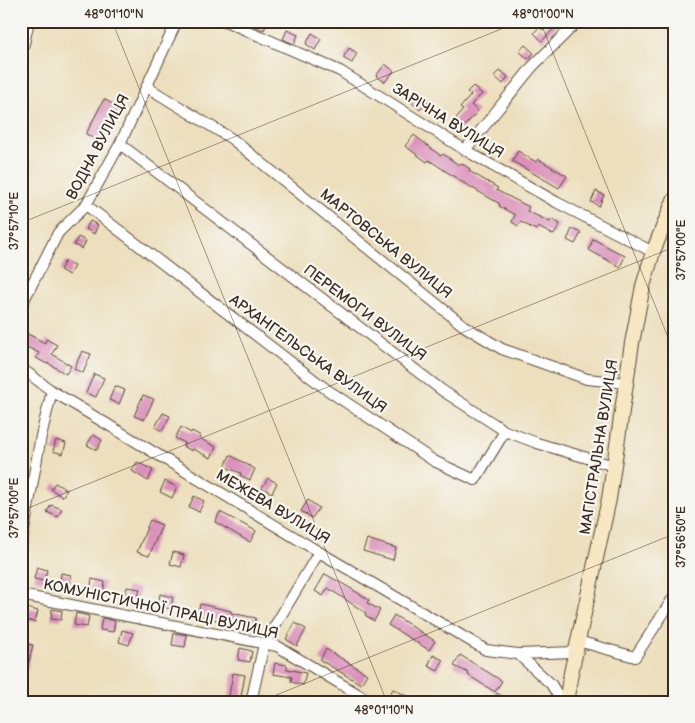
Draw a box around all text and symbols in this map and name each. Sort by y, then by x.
text: 48°01'10"N [84,7,144,22]
text: 48°01'00"N [512,7,574,22]
street label: ЗАРІЧНА ВУЛИЦЯ [389,79,507,163]
street label: ВОДНА ВУЛИЦЯ [62,91,134,203]
street label: МАРТОВСЬКА ВУЛИЦЯ [316,185,456,303]
text: 37°57'10"E [7,192,22,250]
text: 37°57'00"E [674,220,689,280]
street label: ПЕРЕМОГИ ВУЛИЦЯ [300,261,430,365]
street label: АРХАНГЕЛЬСЬКА ВУЛИЦЯ [225,290,391,418]
street label: МАГІСТРАЛЬНА ВУЛИЦЯ [576,358,622,536]
street label: МЕЖЕВА ВУЛИЦЯ [212,465,334,549]
text: 37°57'00"E [7,478,22,538]
text: 37°56'50"E [674,506,689,568]
street label: КОМУНІСТИЧНОЇ ПРАЦІ ВУЛИЦЯ [42,575,280,643]
text: 48°01'10"N [354,703,414,718]

